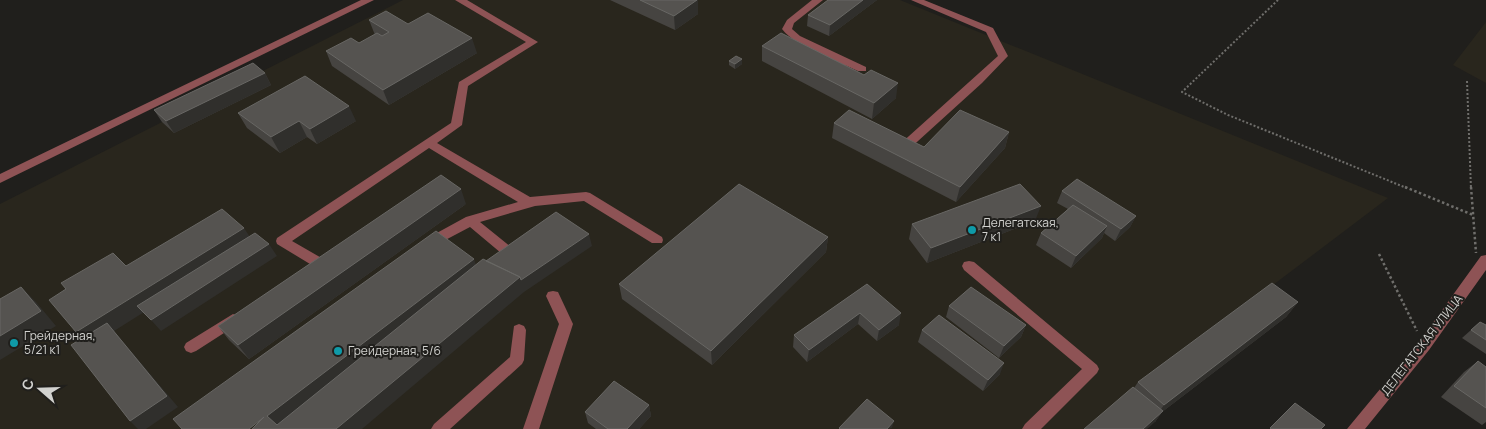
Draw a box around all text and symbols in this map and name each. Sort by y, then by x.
place label: Делегатская, 7 к1 [982,214,1059,245]
marker: Делегатская, 7 к1 [966,224,978,236]
street label: ДЕЛЕГАТСКАЯ УЛИЦА [1377,290,1467,399]
place label: Грейдерная, 5/21 к1 [24,327,96,358]
marker: Грейдерная, 5/21 к1 [8,337,20,349]
place label: Грейдерная, 5/6 [348,342,441,359]
marker: Грейдерная, 5/6 [332,345,344,357]
north arrow [15,364,65,414]
text: С [17,376,38,392]

